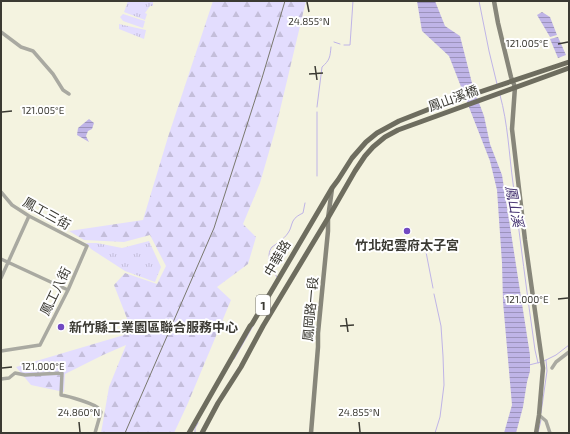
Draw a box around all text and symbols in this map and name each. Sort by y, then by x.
text: 24.855°N [288,15,330,27]
text: 121.005°E [506,37,549,49]
street label: 鳳山溪橋 [426,82,480,114]
text: 121.005°E [22,104,65,116]
water label: 鳳山溪 [503,184,528,230]
street label: 鳳工三街 [20,193,74,233]
marker: 竹北妃雲府太子宮 [402,226,412,236]
street label: 中華路 [260,237,294,279]
place label: 竹北妃雲府太子宮 [355,237,459,253]
street label: 鳳工八街 [36,264,74,318]
street label: 鳳岡路一段 [299,276,321,342]
text: 121.000°E [505,293,549,305]
road number: 1 [256,295,270,315]
place label: 新竹縣工業園區聯合服務中心 [69,319,238,335]
marker: 新竹縣工業園區聯合服務中心 [56,322,66,332]
text: 121.000°E [21,360,65,372]
text: 24.860°N [58,406,100,418]
text: 24.855°N [338,406,380,418]

